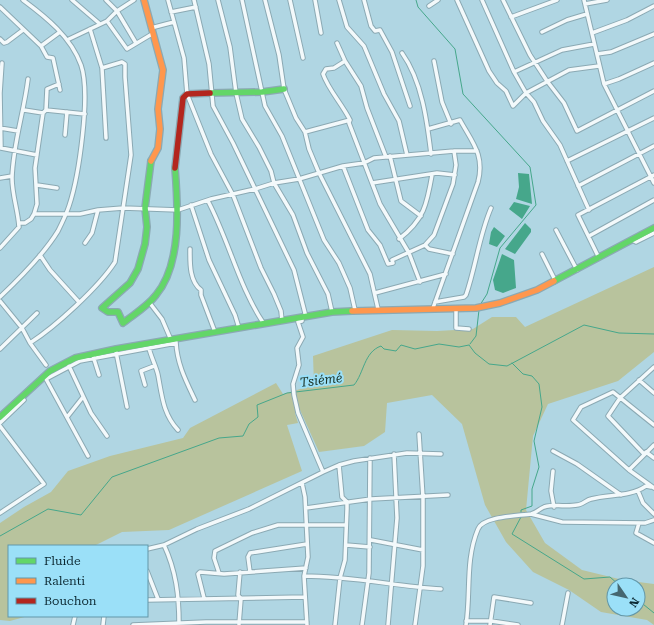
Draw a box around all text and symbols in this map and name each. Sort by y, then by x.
water label: Tsiémé [299,370,344,390]
legend [8,545,148,617]
text: Fluide [44,554,81,568]
text: Ralenti [44,574,85,588]
north arrow [606,577,646,617]
text: Bouchon [44,594,97,608]
text: N [626,595,642,610]

